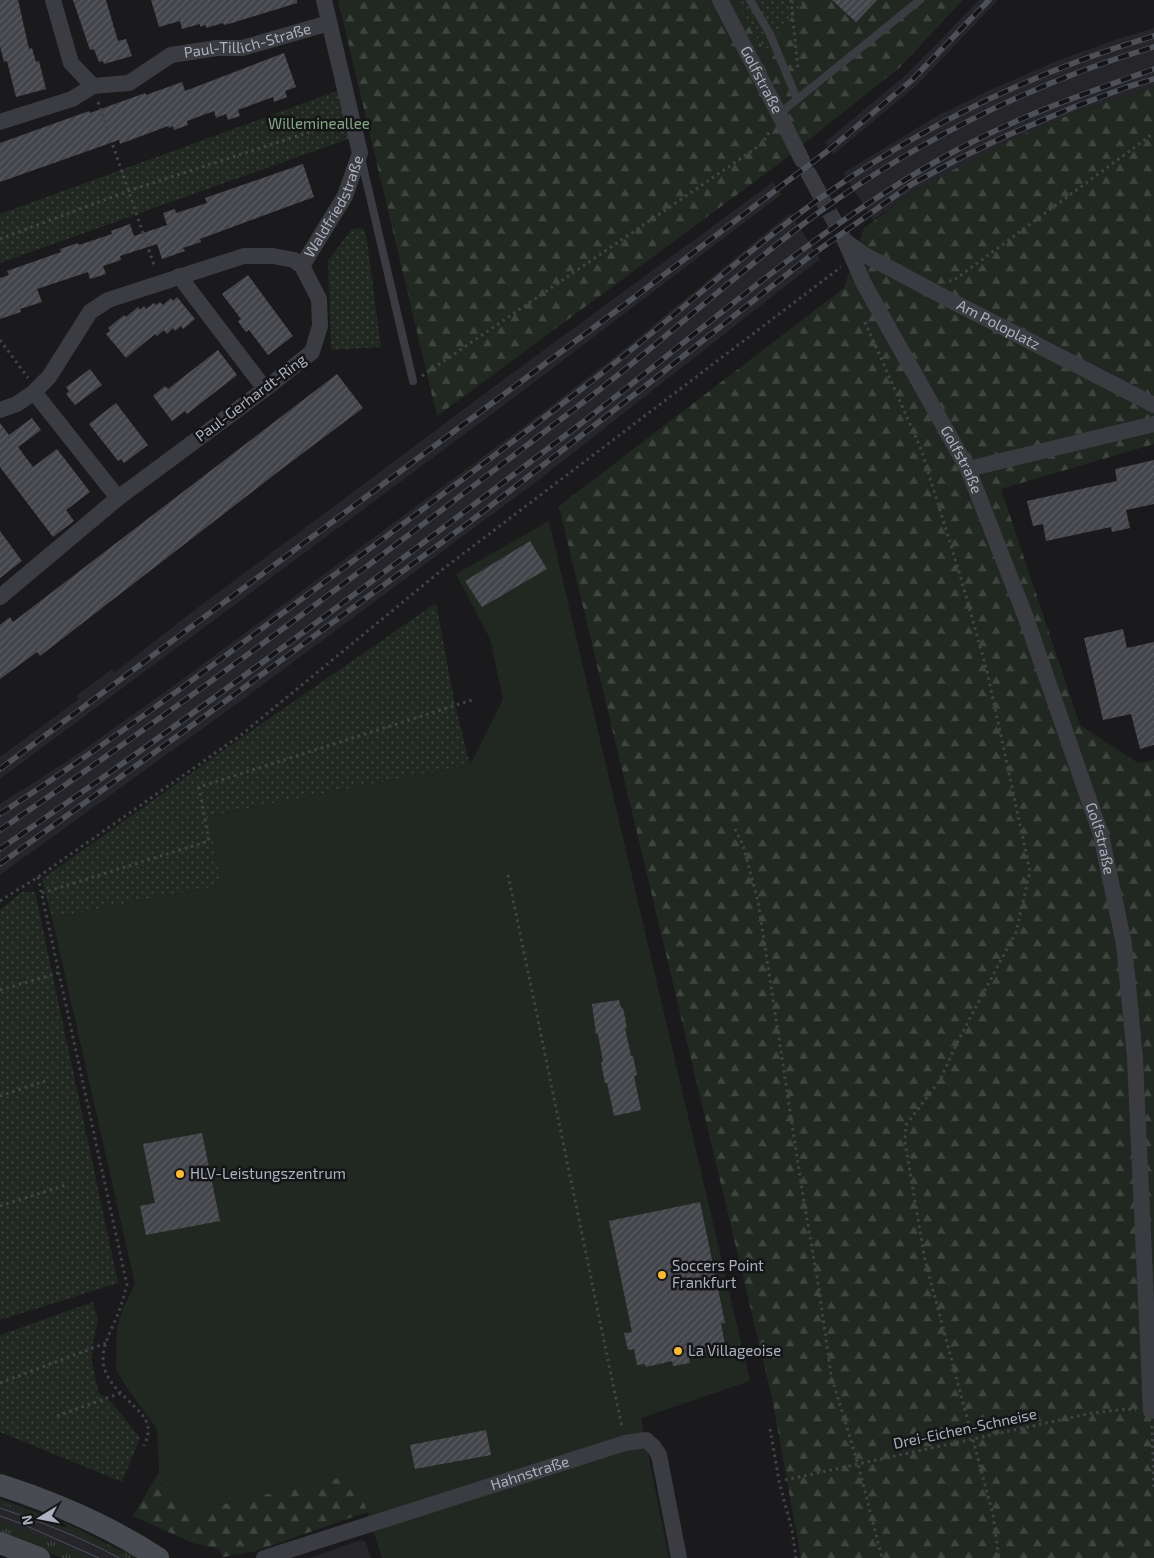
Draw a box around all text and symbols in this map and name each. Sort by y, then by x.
street label: Paul-Tillich-Straße [182,19,313,61]
street label: Golfstraße [737,43,787,116]
park label: Willemineallee [268,114,370,132]
street label: Waldfriedstraße [299,153,367,261]
street label: Am Poloplatz [954,295,1043,353]
street label: Paul-Gerhardt-Ring [192,349,310,445]
street label: Golfstraße [937,422,987,496]
street label: Golfstraße [1082,800,1119,876]
place label: HLV-Leistungszentrum [190,1164,346,1182]
marker: HLV-Leistungszentrum [174,1168,186,1180]
place label: Soccers Point Frankfurt [672,1256,764,1291]
marker: Soccers Point Frankfurt [656,1269,668,1281]
place label: La Villageoise [688,1341,781,1359]
marker: La Villageoise [672,1345,684,1357]
street label: Drei-Eichen-Schneise [891,1404,1038,1452]
street label: Hahnstraße [488,1451,571,1493]
north arrow [15,1493,65,1543]
text: N [17,1514,36,1527]

